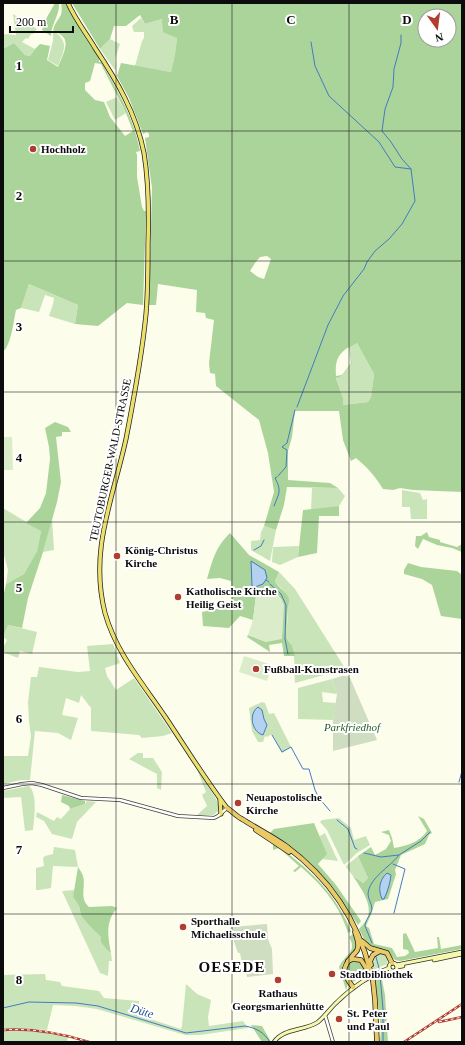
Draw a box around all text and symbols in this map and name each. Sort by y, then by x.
scale bar [10,8,73,34]
north arrow [417,8,457,48]
text: B [170,12,179,27]
text: C [286,12,296,27]
text: D [402,12,412,27]
text: 200 m [16,15,47,29]
text: N [434,31,445,44]
text: 1 [16,58,22,73]
place label: Hochholz [41,143,86,155]
marker: Hochholz [28,144,38,154]
text: 2 [16,188,22,203]
text: 3 [16,319,23,334]
street label: TEUTOBURGER-WALD-STRASSE [87,377,133,543]
text: 4 [16,450,23,465]
place label: König-Christus Kirche [125,544,198,569]
marker: König-Christus Kirche [112,551,122,561]
text: 5 [16,580,23,595]
place label: Katholische Kirche Heilig Geist [186,585,277,610]
marker: Katholische Kirche Heilig Geist [173,592,183,602]
place label: Fußball-Kunstrasen [264,663,359,675]
marker: Fußball-Kunstrasen [251,664,261,674]
text: 6 [16,711,23,726]
park label: Parkfriedhof [323,721,382,733]
place label: Neuapostolische Kirche [246,791,322,816]
marker: Neuapostolische Kirche [233,798,243,808]
text: 7 [16,842,23,857]
place label: Sporthalle Michaelisschule [191,915,266,940]
marker: Sporthalle Michaelisschule [178,922,188,932]
district label: OESEDE [199,959,265,975]
place label: Stadtbibliothek [340,968,414,980]
marker: Stadtbibliothek [327,969,337,979]
text: 8 [16,972,23,987]
marker: Rathaus Georgsmarienhütte [273,975,283,985]
place label: Rathaus Georgsmarienhütte [232,987,324,1012]
water label: Düte [128,1001,156,1021]
place label: St. Peter und Paul [347,1007,390,1032]
marker: St. Peter und Paul [334,1014,344,1024]

